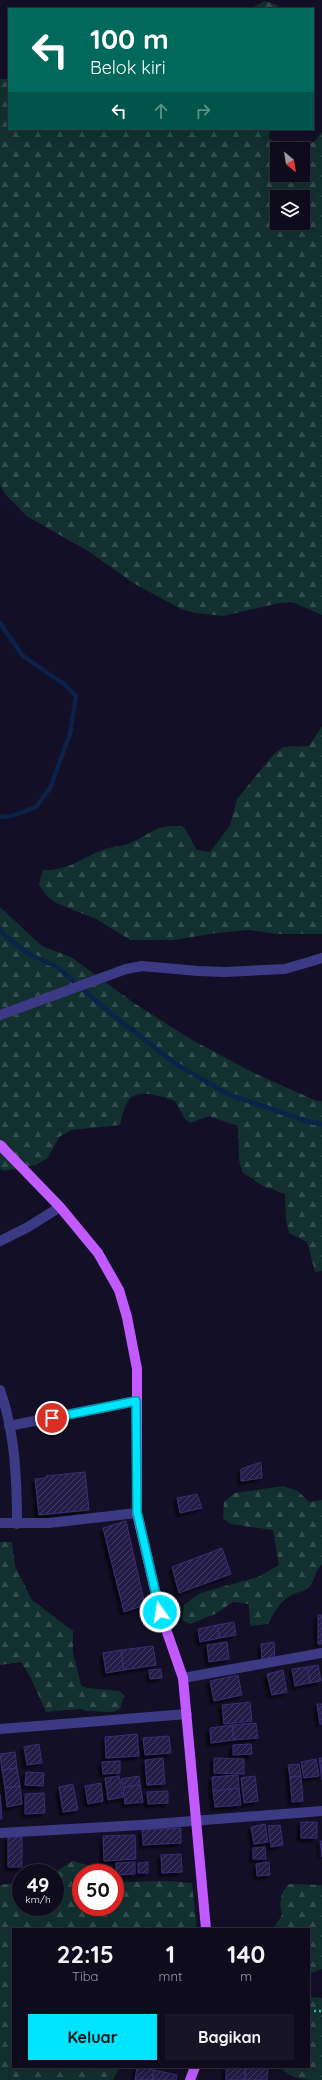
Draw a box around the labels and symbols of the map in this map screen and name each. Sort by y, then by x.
north arrow [270,142,310,182]
pin [35,1401,69,1435]
position arrow [139,1591,181,1633]
speed limit sign: 50 [72,1864,124,1916]

